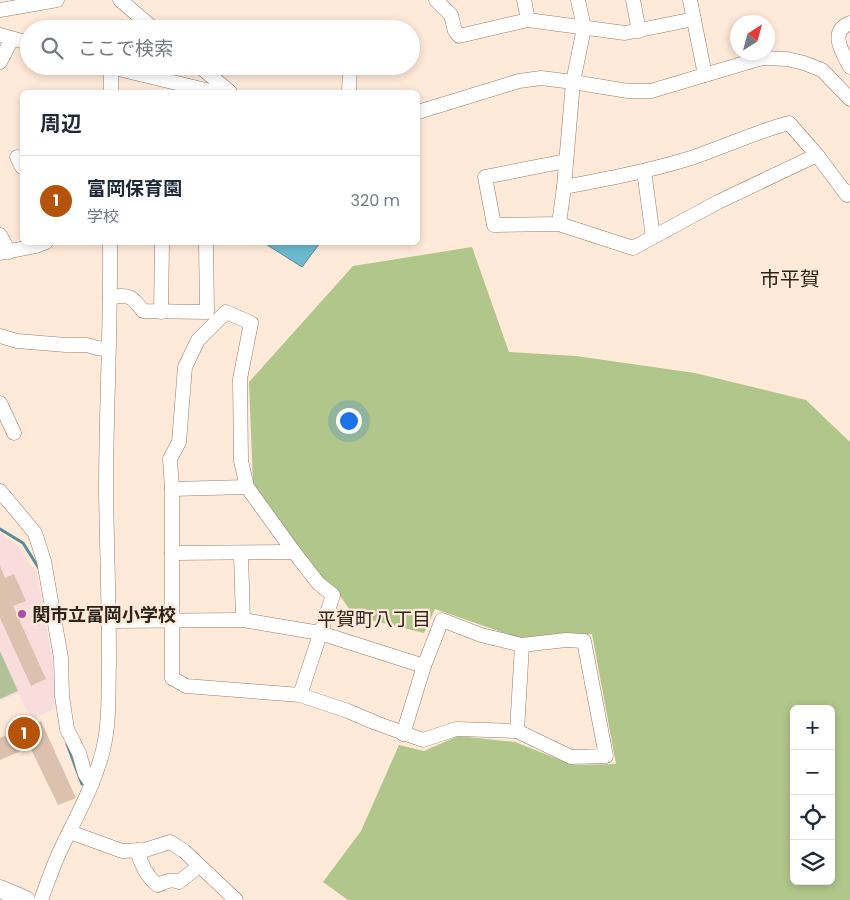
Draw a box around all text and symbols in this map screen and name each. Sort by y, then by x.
north arrow [730,15,775,60]
search box [20,20,420,75]
icon: search [38,34,66,62]
text: ここで検索 [78,35,173,62]
text: 周辺 [40,109,82,138]
text: 富岡保育園 [87,175,182,202]
text: 1 [53,189,59,212]
text: 320 m [351,189,400,212]
text: 学校 [87,205,119,228]
district label: 市平賀 [760,265,820,293]
your location [336,408,362,434]
place label: 関市立富岡小学校 [32,602,176,627]
district label: 平賀町八丁目 [317,606,431,633]
marker: 関市立富岡小学校 [16,608,28,620]
map controls [790,705,835,885]
button: + [790,705,835,750]
pin: 1 [8,714,40,752]
button: − [790,750,835,795]
button: locate [790,795,835,840]
button: layers [790,840,835,885]

